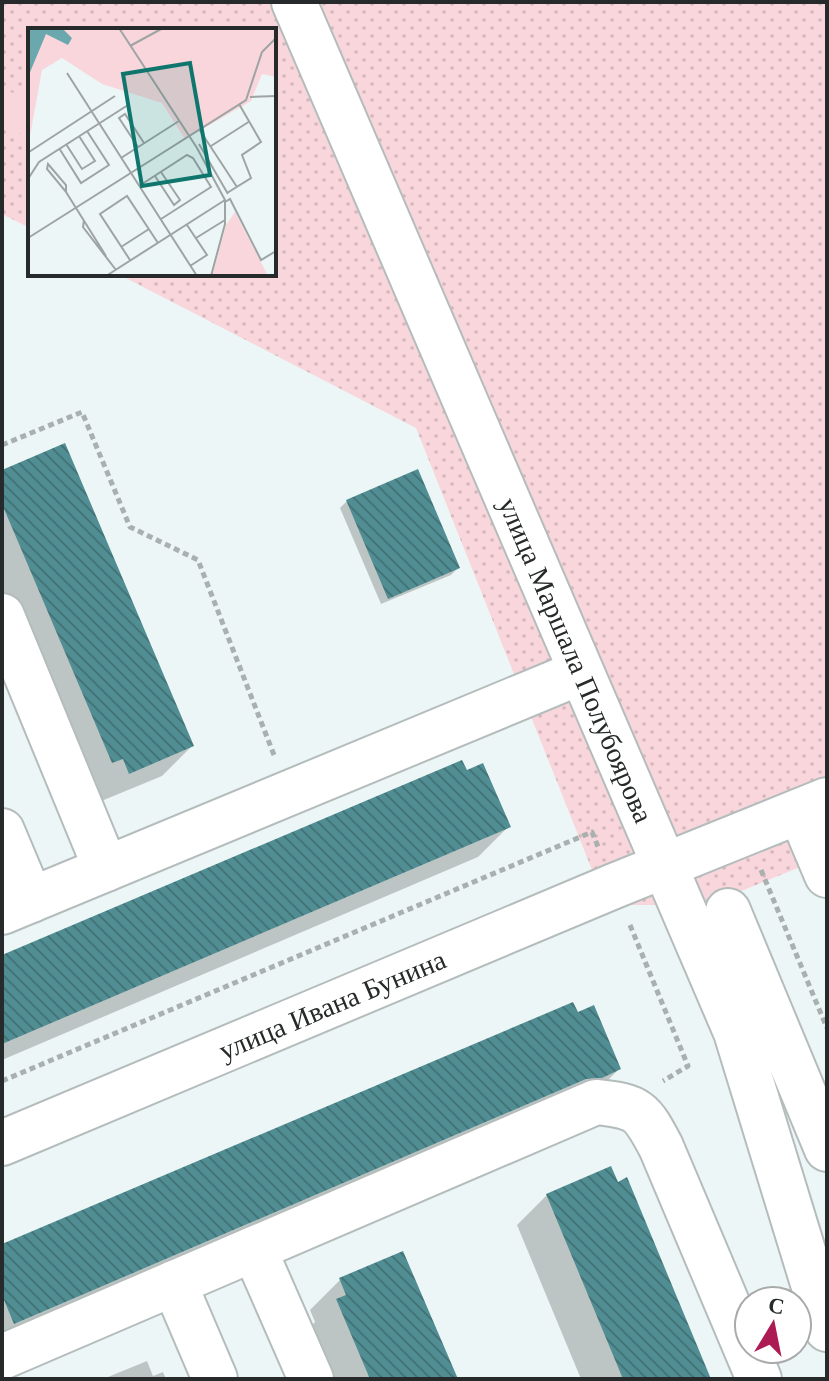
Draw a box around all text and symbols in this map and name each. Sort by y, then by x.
inset map [28,28,276,276]
street label: улица Маршала Полубоярова [493,493,660,828]
street label: улица Ивана Бунина [214,943,451,1066]
north arrow [733,1285,813,1365]
text: С [766,1292,786,1319]

